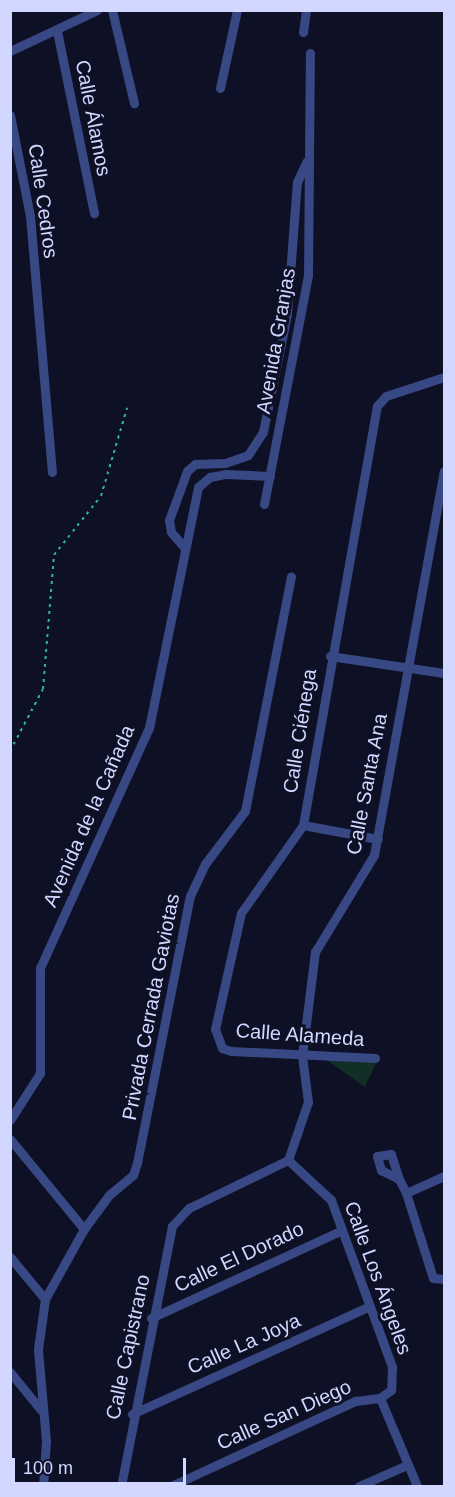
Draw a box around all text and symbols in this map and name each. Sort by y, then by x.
street label: Calle Álamos [70,58,116,178]
street label: Calle Cedros [23,142,63,260]
street label: Avenida Granjas [251,266,301,416]
street label: Calle Ciénega [278,667,322,795]
street label: Calle Santa Ana [341,711,393,857]
street label: Avenida de la Cañada [38,721,140,911]
street label: Privada Cerrada Gaviotas [117,892,185,1122]
street label: Calle Alameda [234,1018,366,1052]
street label: Calle Los Ángeles [339,1198,417,1358]
street label: Calle El Dorado [170,1217,308,1297]
street label: Calle Capistrano [101,1272,155,1422]
street label: Calle La Joya [184,1308,304,1380]
street label: Calle San Diego [213,1375,355,1455]
scale bar [15,1446,189,1484]
text: 100 m [23,1458,73,1478]

